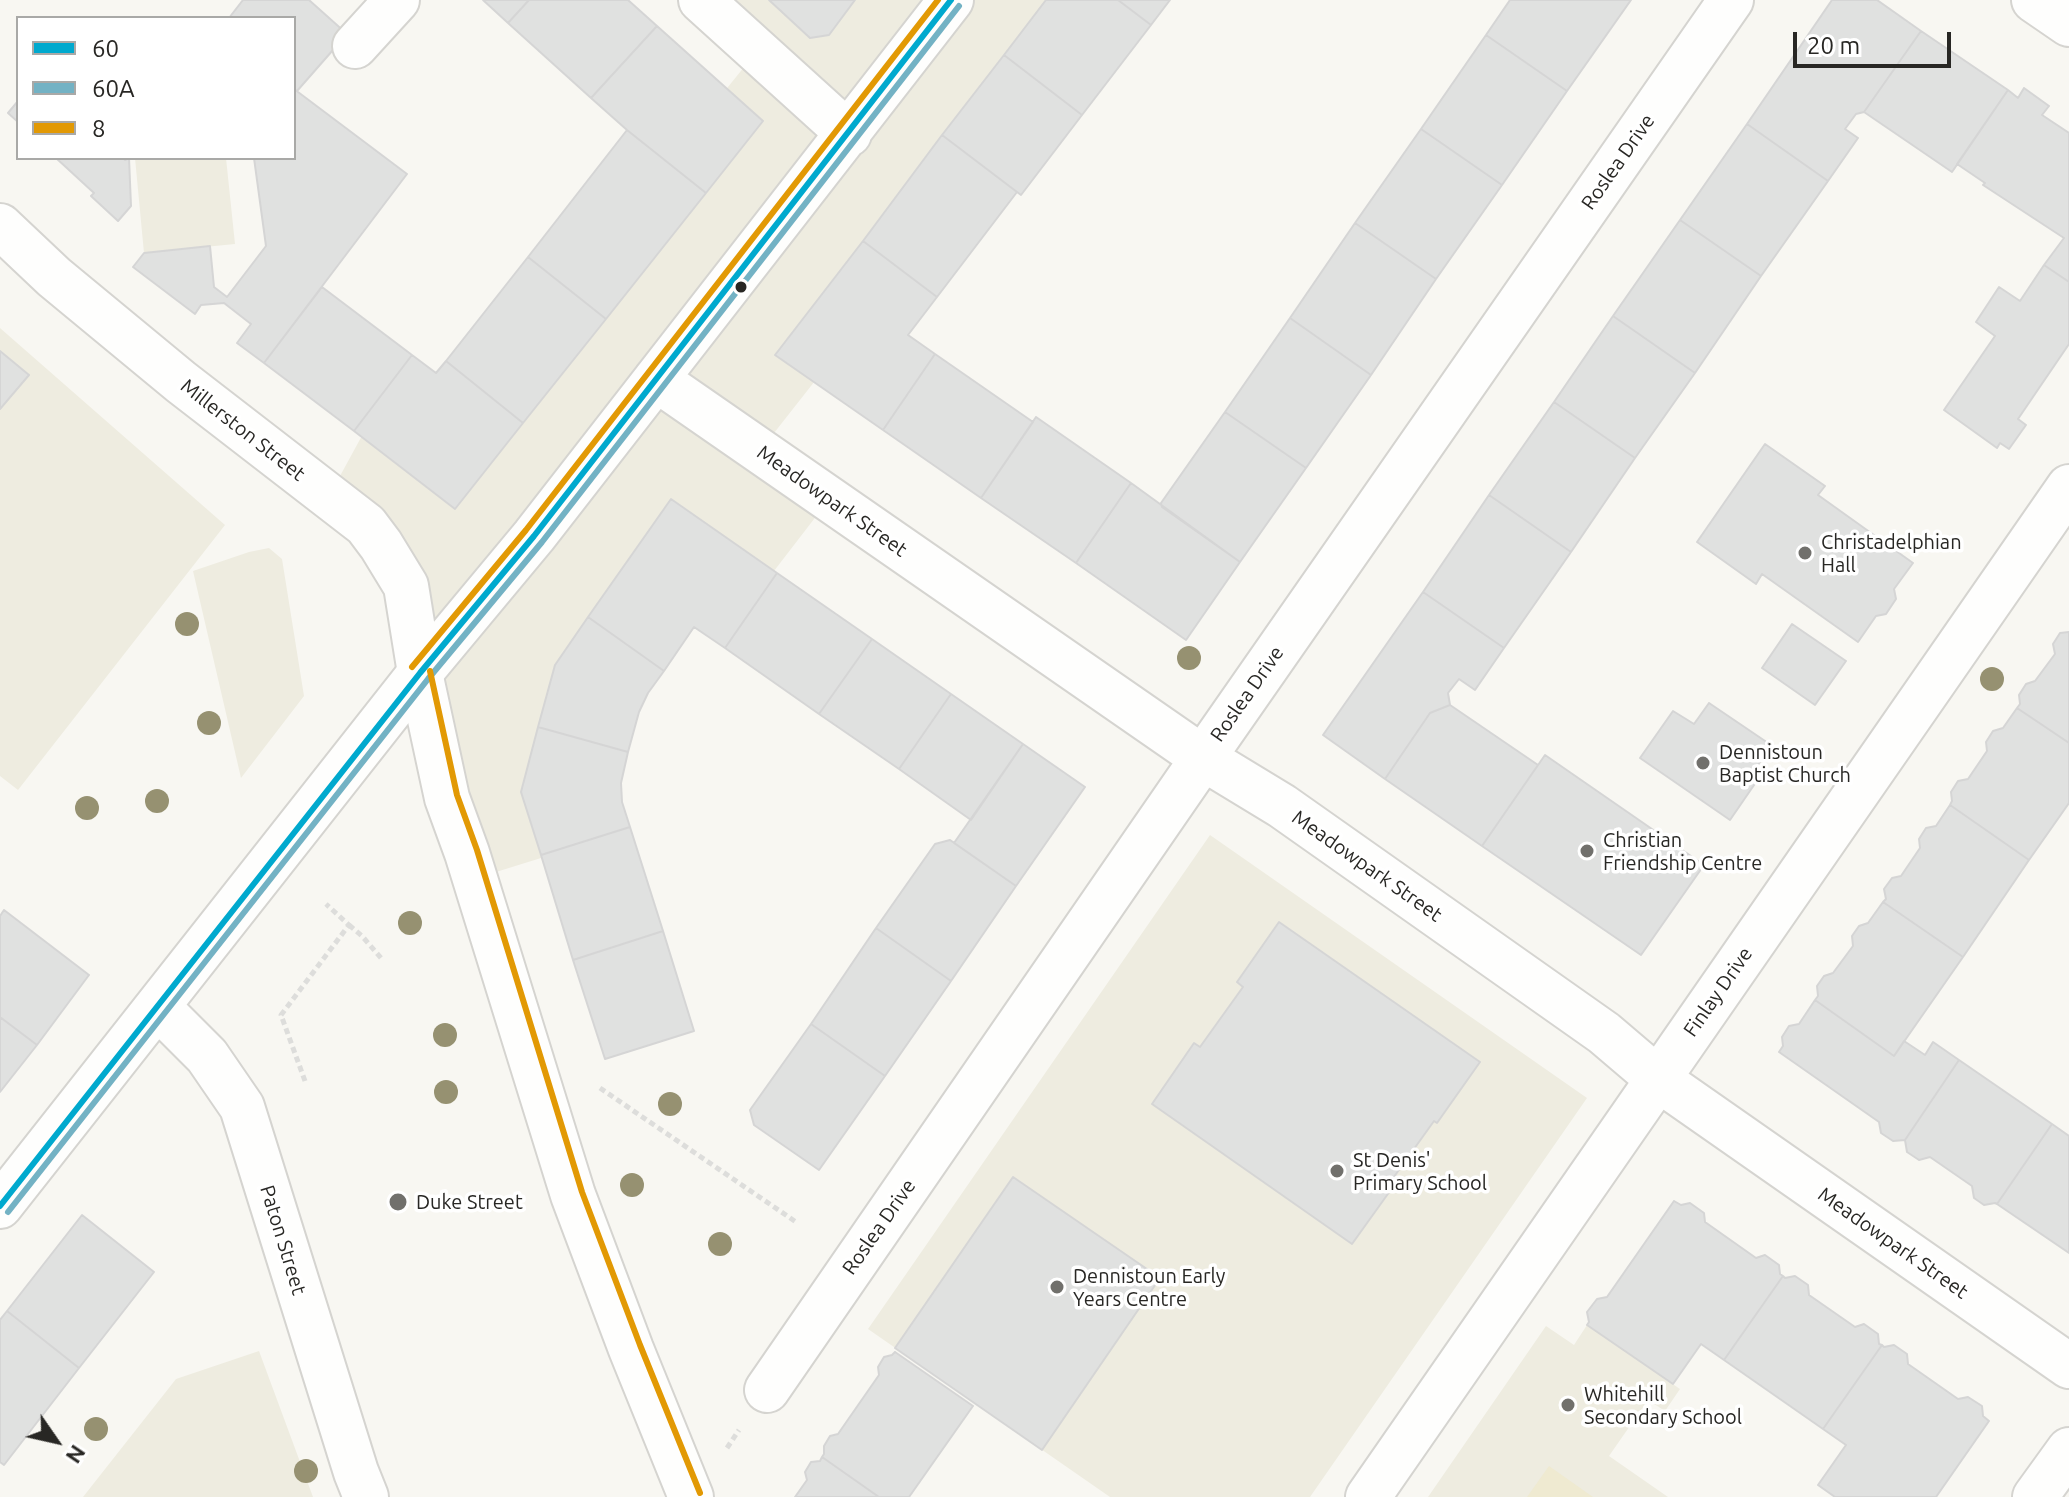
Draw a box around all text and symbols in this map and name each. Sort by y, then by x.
legend [16,16,296,160]
scale bar [1797,16,1955,66]
text: 20 m [1807,32,1860,59]
text: 60 [92,35,119,62]
text: 60A [92,75,135,102]
street label: Roslea Drive [1576,110,1660,214]
text: 8 [92,115,106,142]
unlabelled marker [733,279,749,295]
street label: Millerston Street [176,374,310,486]
street label: Meadowpark Street [752,440,912,562]
place label: Christadelphian Hall [1821,530,1962,577]
marker: Christadelphian Hall [1796,544,1814,562]
street label: Roslea Drive [1205,642,1289,746]
place label: Dennistoun Baptist Church [1719,740,1851,787]
marker: Dennistoun Baptist Church [1694,754,1712,772]
street label: Meadowpark Street [1287,805,1447,927]
place label: Christian Friendship Centre [1603,828,1762,875]
marker: Christian Friendship Centre [1578,842,1596,860]
street label: Finlay Drive [1678,943,1758,1041]
place label: St Denis' Primary School [1353,1148,1487,1195]
marker: St Denis' Primary School [1328,1162,1346,1180]
street label: Roslea Drive [837,1175,921,1279]
street label: Paton Street [255,1182,311,1298]
street label: Meadowpark Street [1813,1182,1973,1304]
place label: Duke Street [416,1190,523,1214]
marker: Duke Street [387,1191,409,1213]
place label: Dennistoun Early Years Centre [1073,1264,1225,1311]
marker: Dennistoun Early Years Centre [1048,1278,1066,1296]
place label: Whitehill Secondary School [1584,1382,1742,1429]
marker: Whitehill Secondary School [1559,1396,1577,1414]
north arrow [16,1401,96,1481]
text: N [61,1441,91,1468]

